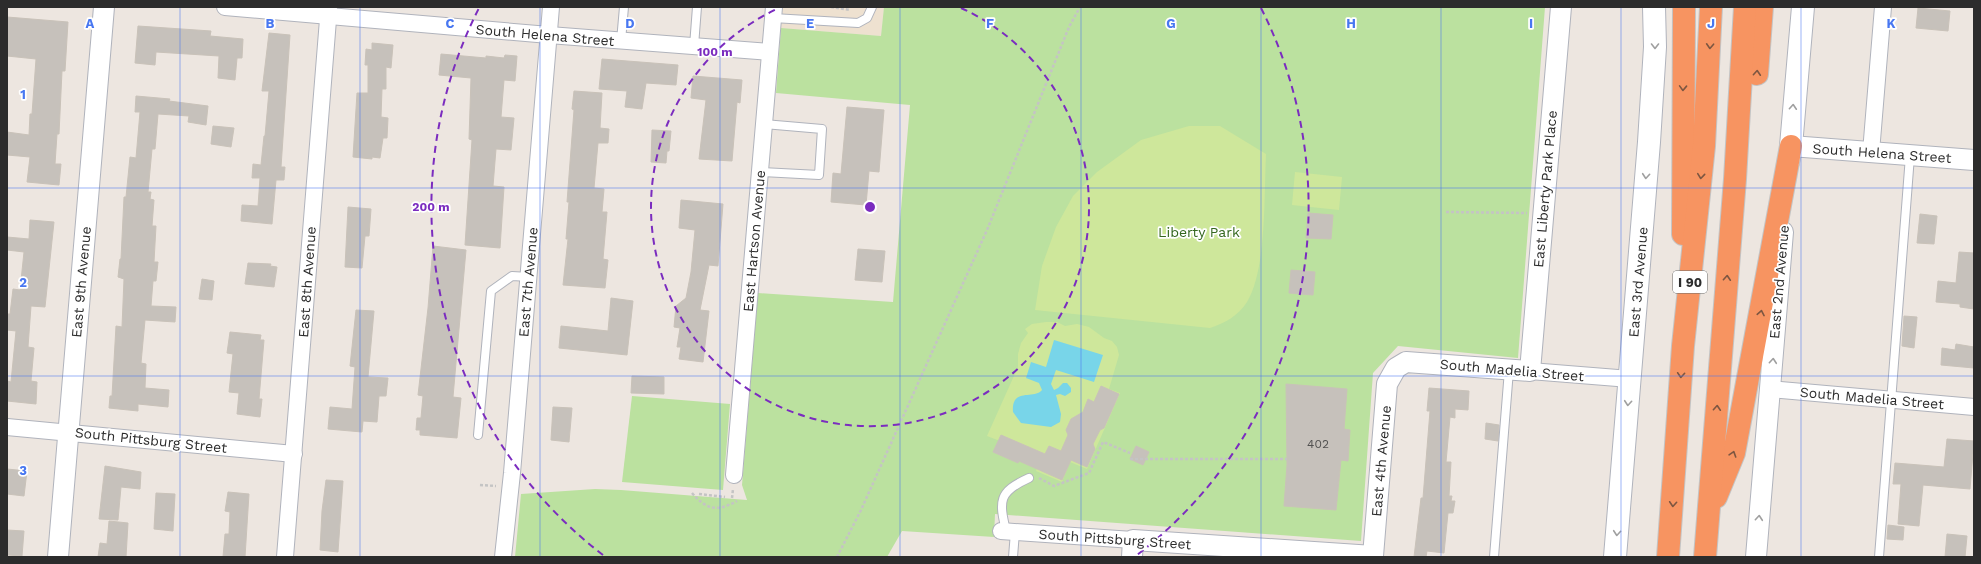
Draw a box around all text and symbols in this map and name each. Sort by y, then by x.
text: A [86,16,95,31]
text: B [266,16,275,31]
text: C [446,16,455,31]
text: D [625,16,635,31]
text: E [806,16,814,31]
text: F [986,16,994,31]
text: G [1166,16,1176,31]
text: H [1346,16,1356,31]
text: I [1529,16,1533,31]
text: J [1707,16,1715,31]
text: K [1886,16,1896,31]
street label: South Helena Street [475,21,615,49]
one-way arrow [1650,43,1659,49]
one-way arrow [1706,43,1715,49]
text: 100 m [697,45,733,59]
one-way arrow [1752,70,1761,76]
one-way arrow [1679,85,1688,91]
text: 1 [20,87,26,102]
one-way arrow [1789,104,1798,110]
street label: East Liberty Park Place [1530,110,1560,268]
street label: South Helena Street [1812,140,1952,166]
street label: East Hartson Avenue [740,169,768,313]
one-way arrow [1642,173,1651,179]
one-way arrow [1697,173,1706,179]
text: 200 m [412,200,450,214]
centre of rings [863,200,877,214]
park label: Liberty Park [1158,224,1240,240]
street label: East 2nd Avenue [1766,224,1792,340]
street label: East 9th Avenue [68,226,94,338]
street label: East 8th Avenue [295,226,319,338]
street label: East 7th Avenue [515,226,541,338]
street label: East 3rd Avenue [1625,226,1651,338]
road number: I 90 [1673,271,1707,293]
text: 2 [19,275,27,290]
one-way arrow [1722,275,1731,281]
one-way arrow [1756,310,1764,316]
street label: South Madelia Street [1439,356,1585,384]
one-way arrow [1768,358,1777,364]
one-way arrow [1677,372,1686,378]
street label: South Madelia Street [1799,384,1945,412]
one-way arrow [1624,400,1633,406]
street label: East 4th Avenue [1368,405,1394,517]
one-way arrow [1712,405,1721,411]
street label: South Pittsburg Street [74,424,228,456]
house number: 402 [1307,437,1329,451]
one-way arrow [1728,451,1737,458]
text: 3 [19,463,27,478]
one-way arrow [1668,501,1677,507]
one-way arrow [1755,515,1764,521]
street label: South Pittsburg Street [1038,526,1192,552]
one-way arrow [1613,529,1622,536]

